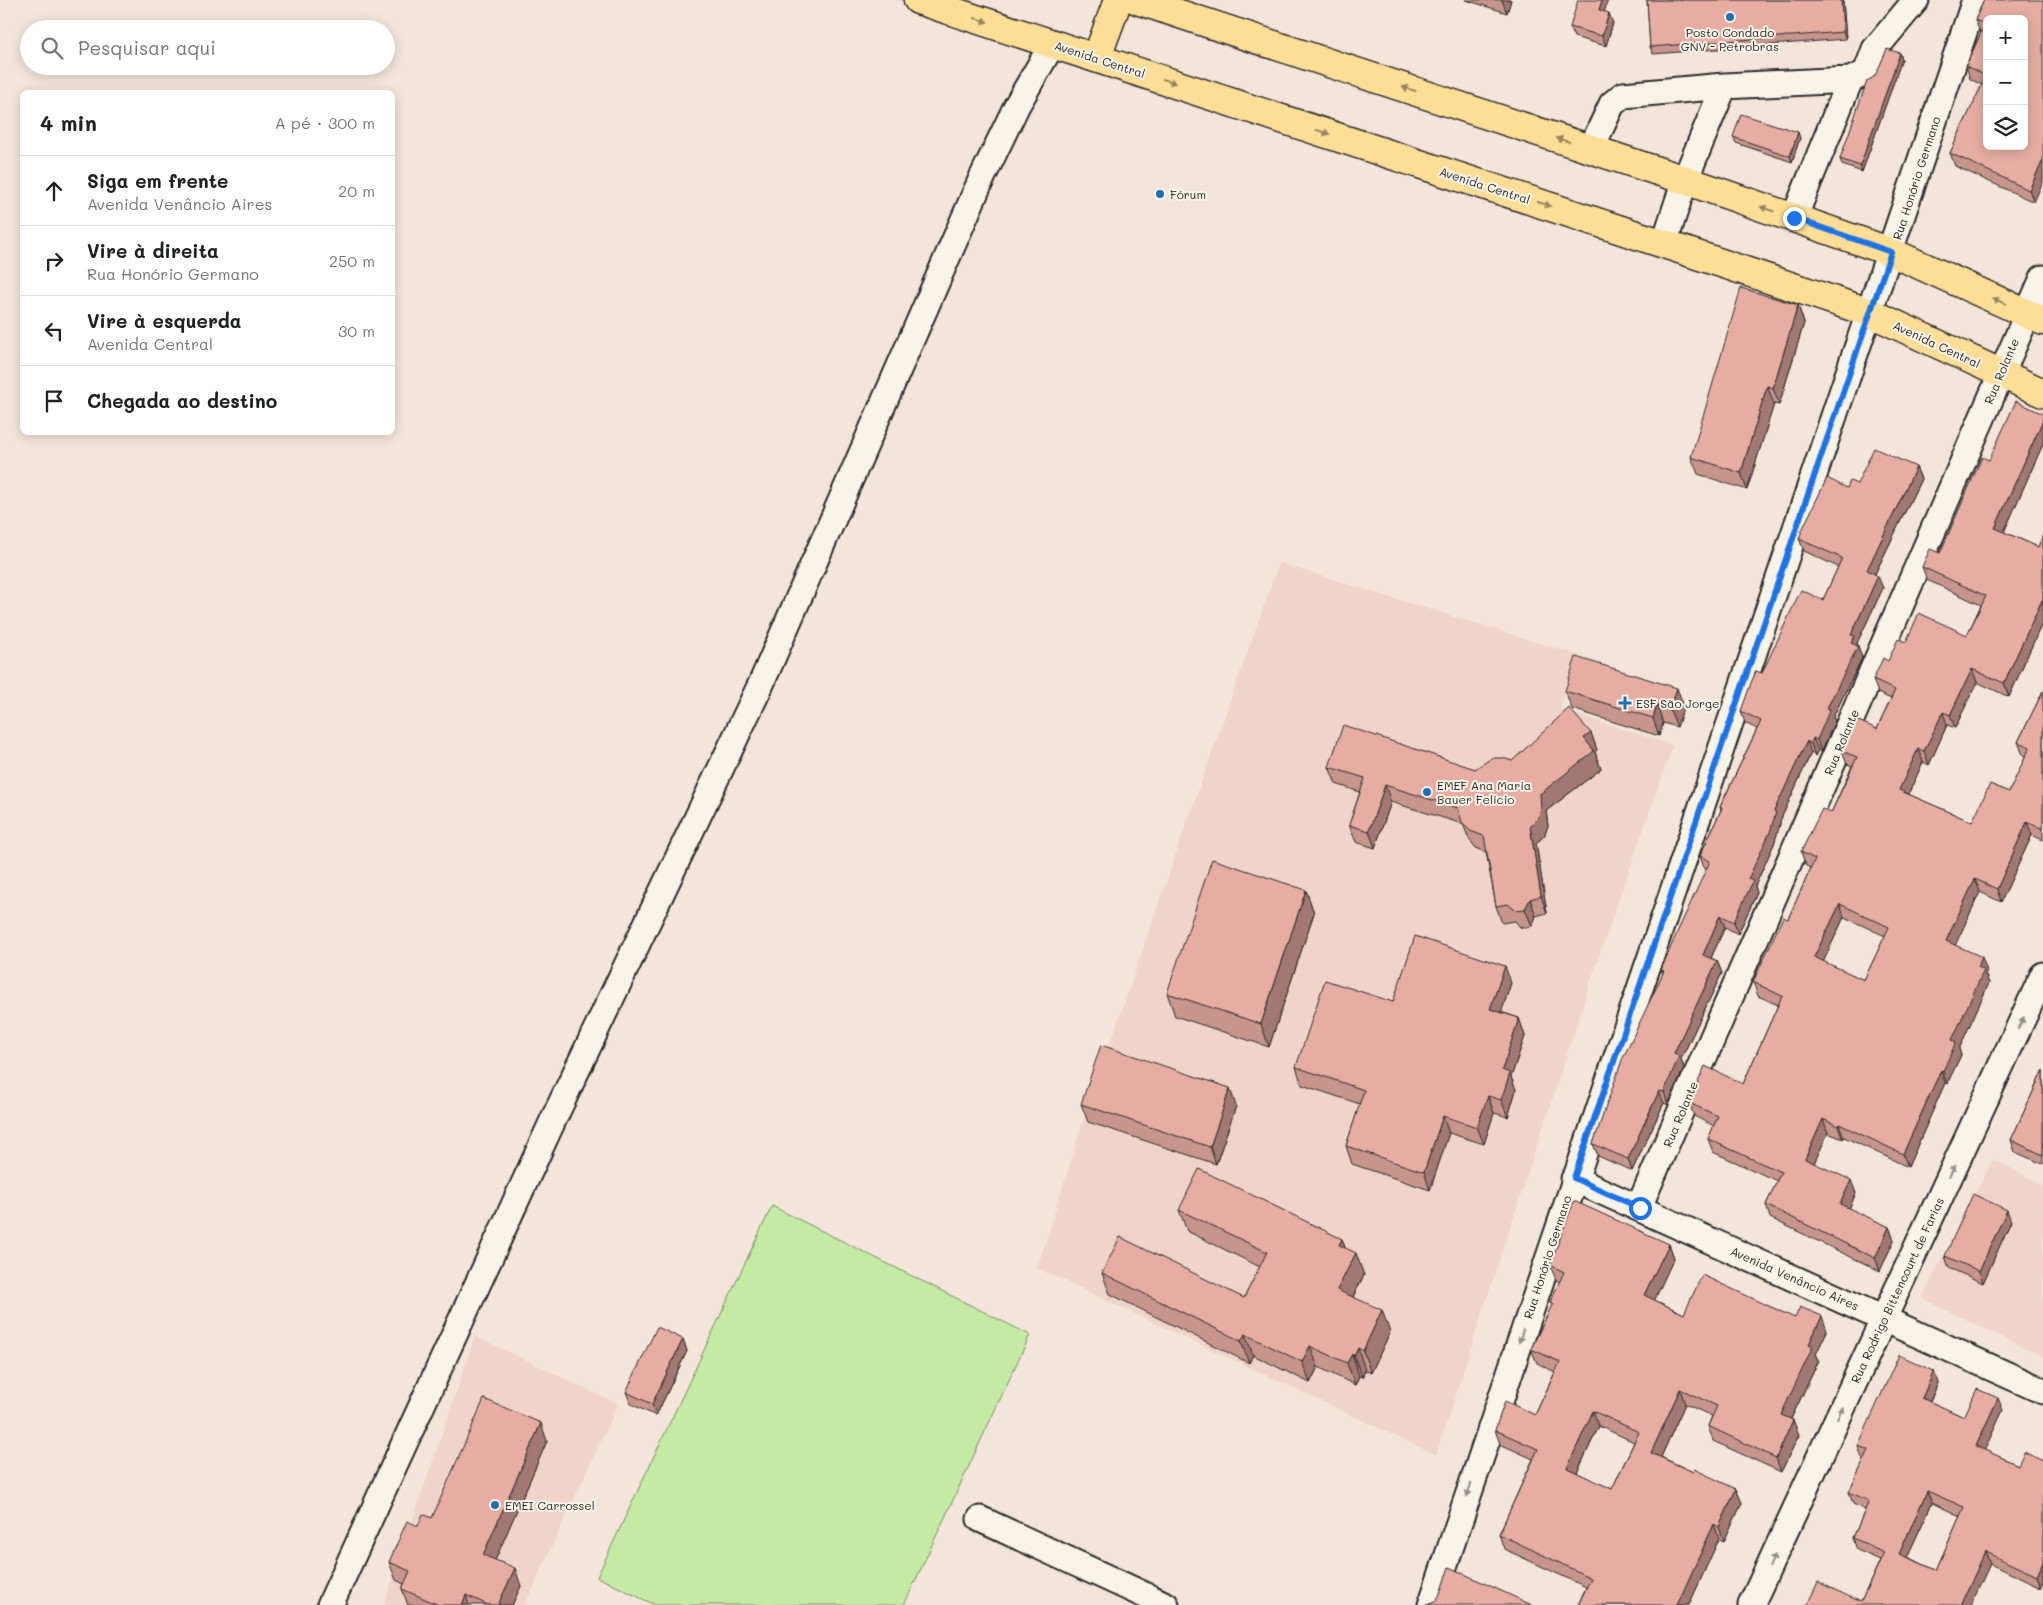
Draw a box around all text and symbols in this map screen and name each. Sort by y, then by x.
marker: Posto Condado GNV - Petrobras [1724,11,1736,23]
map controls [1983,15,2028,150]
button: + [1983,15,2028,60]
one-way arrow [974,16,989,24]
search box [20,20,395,75]
place label: Posto Condado GNV - Petrobras [1681,24,1779,54]
icon: search [38,34,66,62]
text: Pesquisar aqui [78,35,216,60]
street label: Avenida Central [1053,37,1147,81]
button: − [1983,60,2028,105]
one-way arrow [1162,77,1177,85]
one-way arrow [1401,85,1416,92]
button: layers [1983,105,2028,150]
text: 4 min [40,109,97,136]
text: A pé · 300 m [275,112,375,133]
street label: Rua Honório Germano [1888,114,1944,242]
one-way arrow [1316,129,1331,136]
one-way arrow [1555,136,1570,144]
street label: Avenida Central [1438,163,1532,207]
text: Siga em frente [87,168,228,193]
icon: ahead [40,177,68,205]
text: 20 m [338,180,375,201]
place label: Fórum [1170,186,1206,202]
marker: Fórum [1154,188,1166,200]
text: Avenida Venâncio Aires [87,193,272,214]
one-way arrow [1537,201,1552,209]
one-way arrow [1759,204,1774,212]
route end [1783,207,1806,230]
text: Vire à direita [87,238,219,263]
icon: right [40,247,68,275]
text: 250 m [329,250,375,271]
text: Rua Honório Germano [87,263,259,284]
one-way arrow [1992,296,2006,304]
text: Vire à esquerda [87,308,242,333]
icon: left [40,317,68,345]
street label: Avenida Central [1891,317,1983,371]
text: 30 m [338,320,375,341]
text: Avenida Central [87,333,213,354]
street label: Rua Rolante [1980,336,2022,406]
icon: arrive [40,387,68,415]
text: Chegada ao destino [87,388,277,413]
place label: ESF São Jorge [1636,695,1720,711]
marker: ESF São Jorge [1618,696,1632,710]
street label: Rua Rolante [1820,707,1862,777]
place label: EMEF Ana Maria Bauer Felicio [1437,777,1531,807]
marker: EMEF Ana Maria Bauer Felicio [1421,786,1433,798]
one-way arrow [2017,1016,2025,1030]
street label: Rua Rolante [1659,1079,1701,1149]
one-way arrow [1948,1163,1957,1178]
street label: Rua Honório Germano [1519,1193,1575,1321]
street label: Rua Rodrigo Bittencourt de Farias [1847,1194,1947,1386]
route start [1629,1197,1652,1220]
street label: Avenida Venâncio Aires [1728,1242,1862,1314]
one-way arrow [1517,1329,1524,1344]
one-way arrow [1836,1406,1844,1420]
one-way arrow [1465,1483,1472,1498]
place label: EMEI Carrossel [505,1497,595,1513]
marker: EMEI Carrossel [489,1499,501,1511]
one-way arrow [1768,1554,1776,1568]

